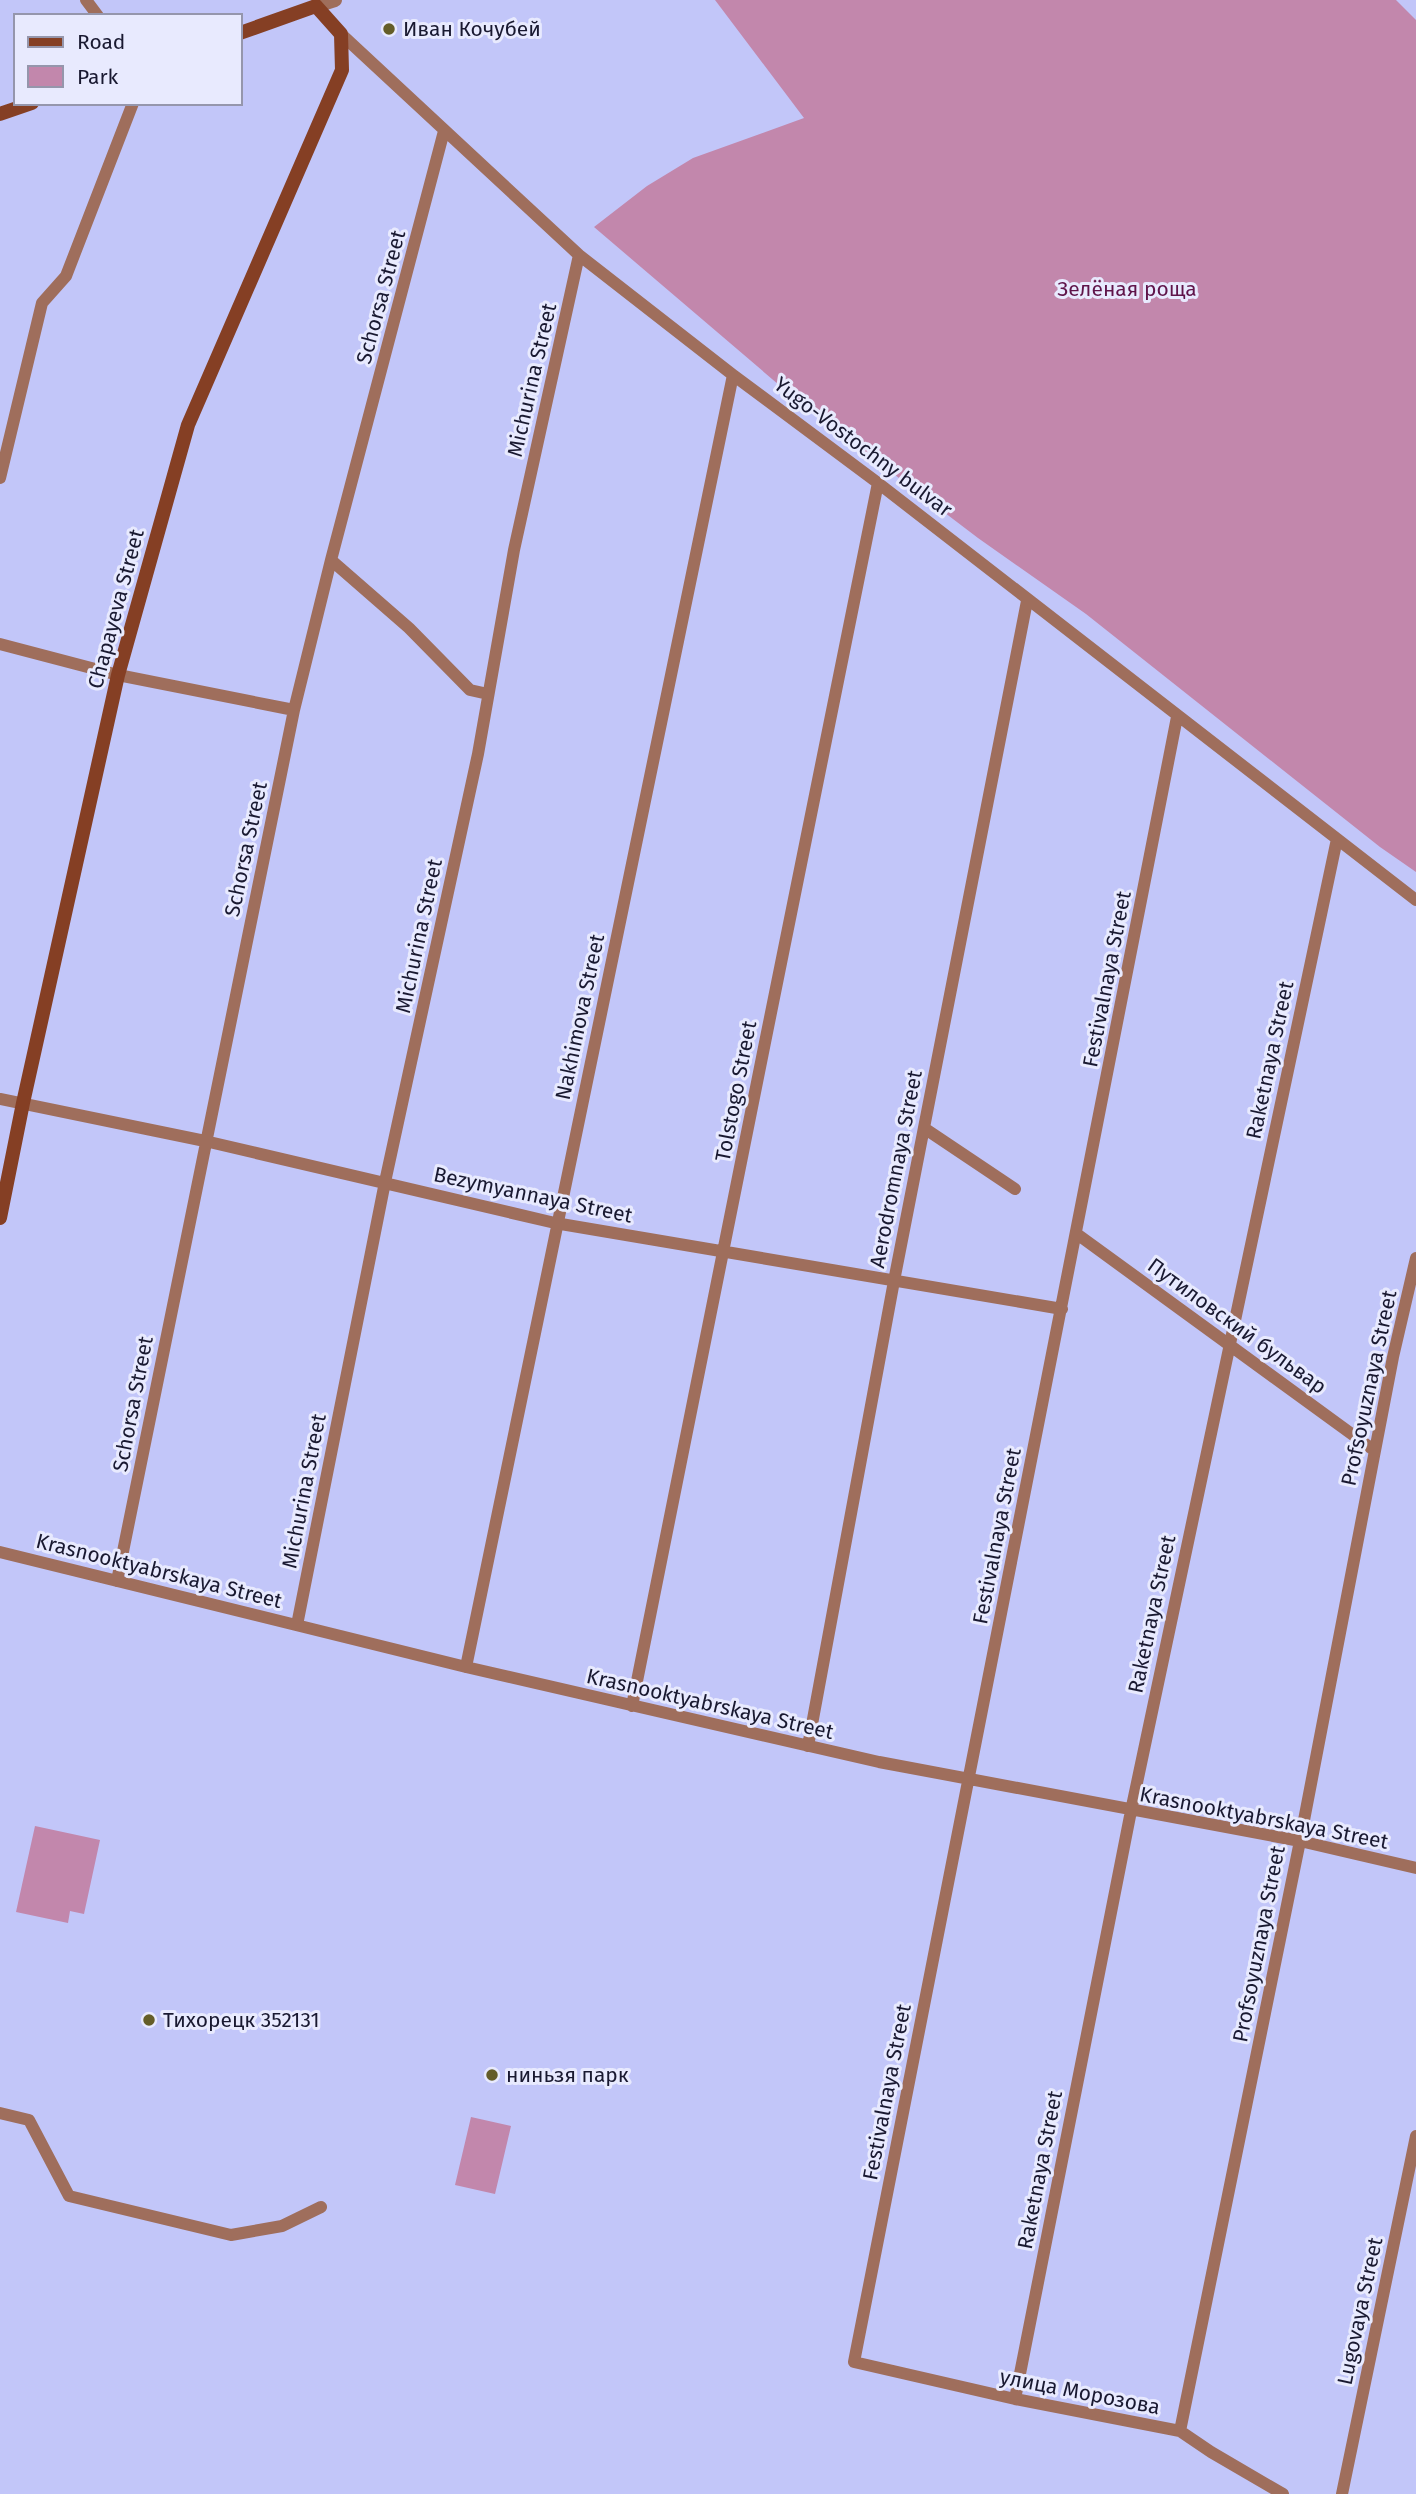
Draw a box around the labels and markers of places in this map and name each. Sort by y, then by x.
place label: Иван Кочубей [403,16,541,42]
marker: Иван Кочубей [381,21,397,37]
place label: Тихорецк 352131 [163,2007,320,2033]
marker: Тихорецк 352131 [141,2012,157,2028]
place label: ниньзя парк [506,2062,629,2088]
marker: ниньзя парк [484,2067,500,2083]

